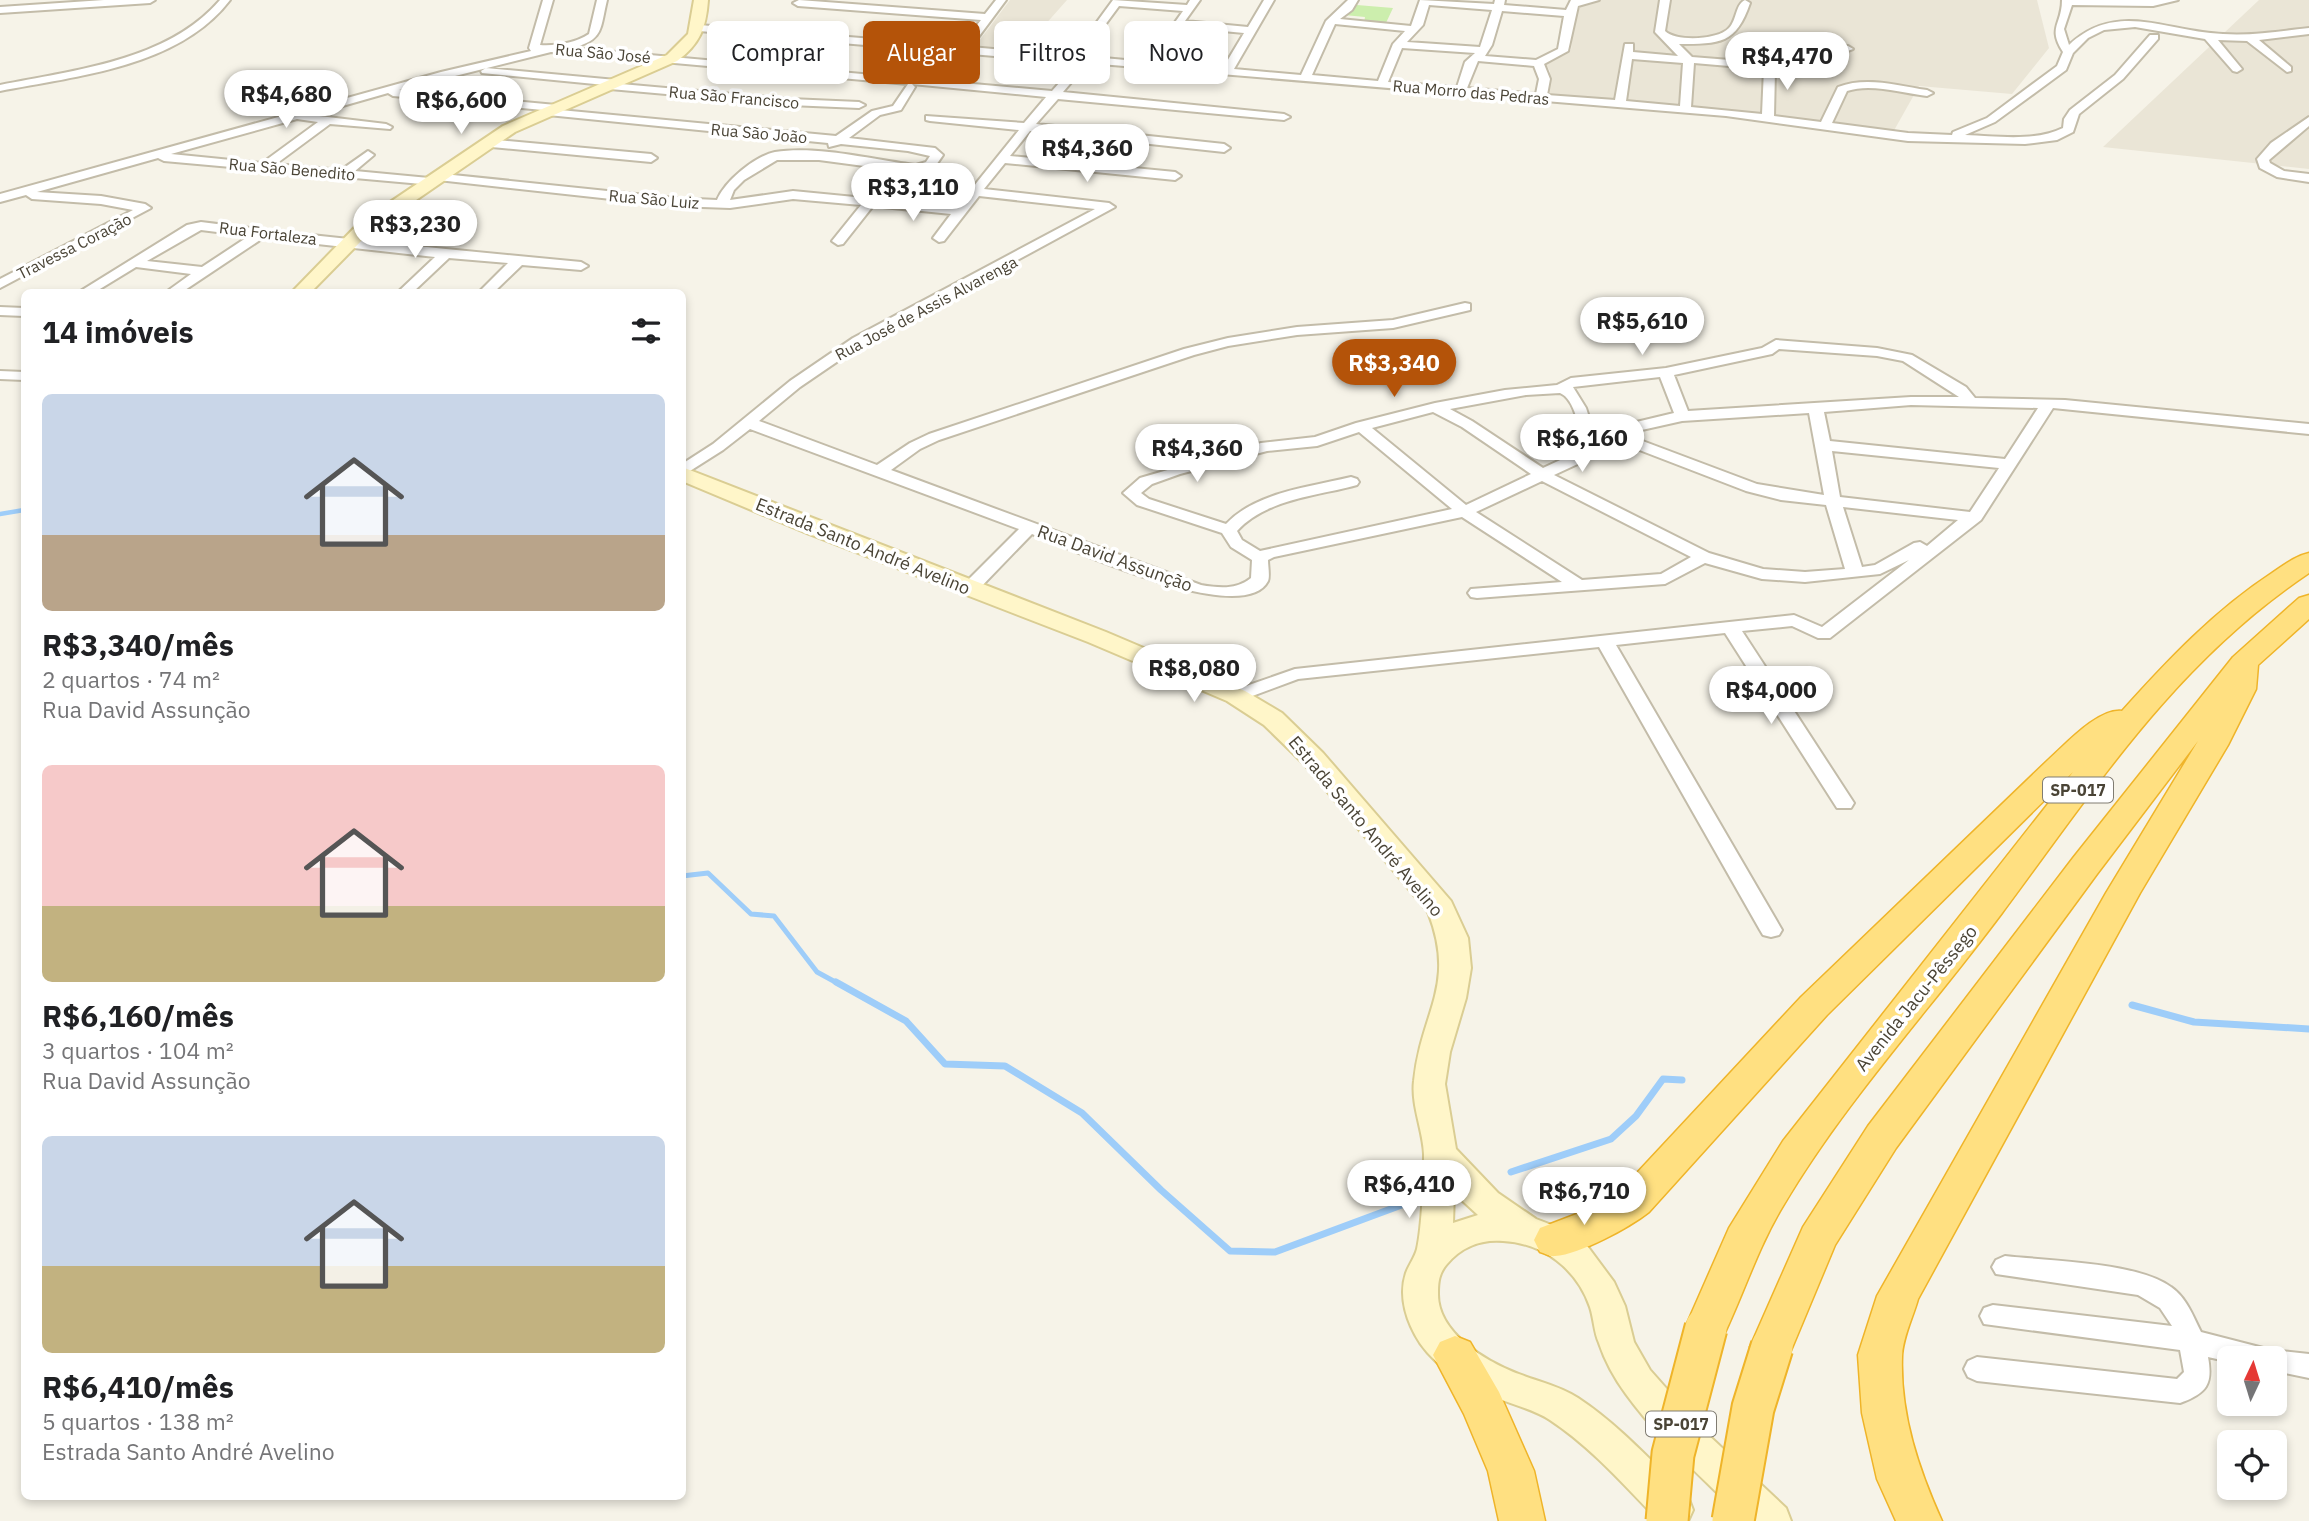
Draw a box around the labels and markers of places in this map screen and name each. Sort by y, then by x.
pin: R$4,470 [1722,32,1852,92]
pin: R$4,680 [221,71,351,130]
pin: R$6,600 [396,76,526,136]
pin: R$4,360 [1022,124,1152,184]
pin: R$3,110 [848,164,978,223]
pin: R$3,230 [350,201,480,260]
pin: R$5,610 [1577,298,1707,357]
pin: R$3,340 [1329,340,1459,399]
pin: R$6,160 [1517,414,1647,474]
pin: R$4,360 [1132,424,1262,484]
pin: R$8,080 [1129,644,1259,704]
pin: R$4,000 [1706,666,1836,726]
pin: R$6,410 [1344,1160,1474,1220]
pin: R$6,710 [1519,1168,1649,1227]

